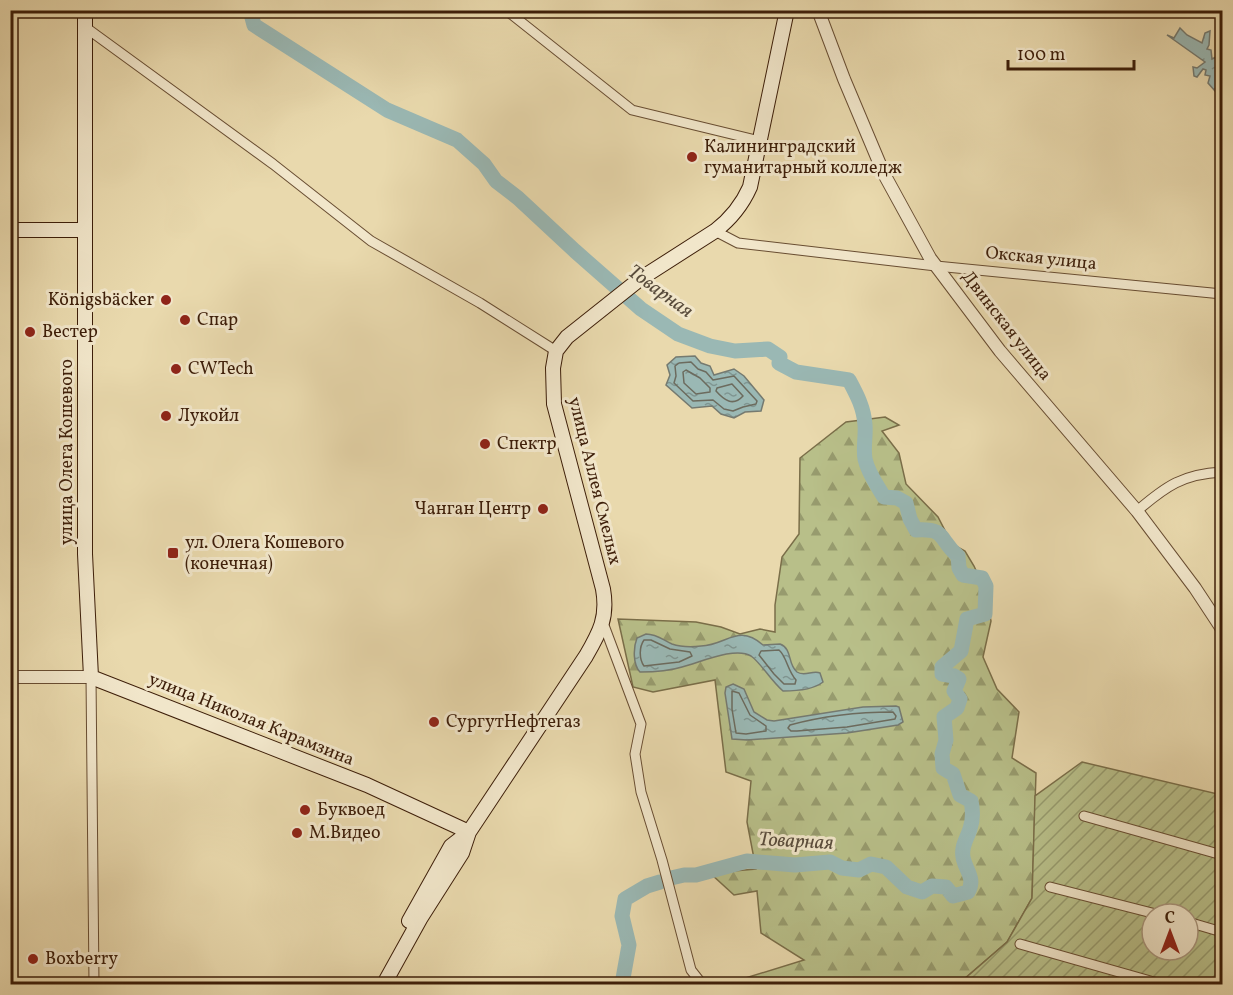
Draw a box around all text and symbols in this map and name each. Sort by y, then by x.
scale bar [1008,33,1134,71]
text: 100 m [1017,43,1066,68]
place label: Калининградский гуманитарный колледж [704,135,902,181]
marker: Калининградский гуманитарный колледж [685,150,699,164]
street label: Окская улица [984,241,1098,277]
water label: Товарная [621,259,699,325]
street label: Двинская улица [955,266,1057,386]
place label: Königsbäcker [48,288,154,313]
marker: Königsbäcker [159,293,173,307]
place label: Спар [197,308,238,333]
marker: Спар [178,313,192,327]
place label: Вестер [42,320,98,345]
marker: Вестер [23,325,37,339]
place label: CWTech [188,357,254,382]
street label: улица Олега Кошевого [55,359,80,545]
marker: CWTech [169,362,183,376]
street label: улица Аллея Смелых [561,394,627,568]
place label: Лукойл [178,404,239,429]
marker: Лукойл [159,409,173,423]
place label: Спектр [497,432,557,457]
marker: Спектр [478,437,492,451]
place label: Чанган Центр [414,497,531,522]
marker: Чанган Центр [536,502,550,516]
place label: ул. Олега Кошевого (конечная) [185,531,344,577]
marker: ул. Олега Кошевого (конечная) [166,546,180,560]
street label: улица Николая Карамзина [144,667,358,773]
place label: СургутНефтегаз [446,710,581,735]
marker: СургутНефтегаз [427,715,441,729]
place label: Буквоед [317,798,385,823]
marker: Буквоед [298,803,312,817]
place label: M.Видео [309,821,380,846]
marker: M.Видео [290,826,304,840]
water label: Товарная [758,826,834,858]
north arrow [1140,902,1200,962]
text: С [1165,908,1175,930]
place label: Boxberry [45,947,118,972]
marker: Boxberry [26,952,40,966]

